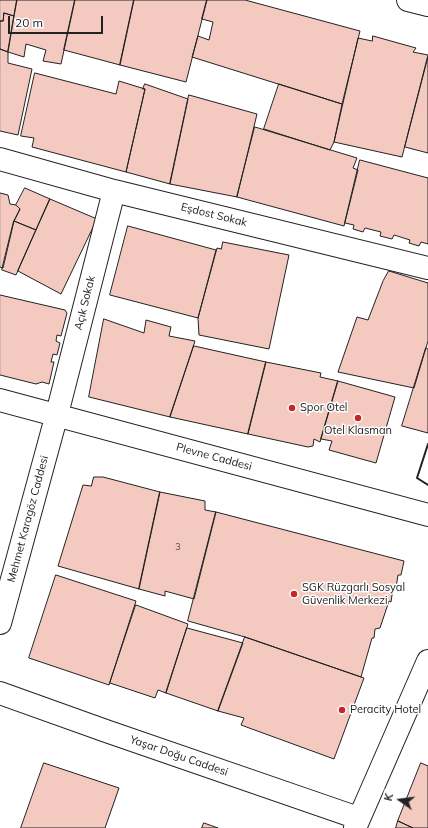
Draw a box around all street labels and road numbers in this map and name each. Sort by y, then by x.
street label: Eşdost Sokak [179,200,249,230]
street label: Açık Sokak [72,274,98,332]
street label: Plevne Caddesi [175,441,253,473]
street label: Mehmet Karagöz Caddesi [5,454,51,584]
street label: Yaşar Doğu Caddesi [128,733,230,779]

